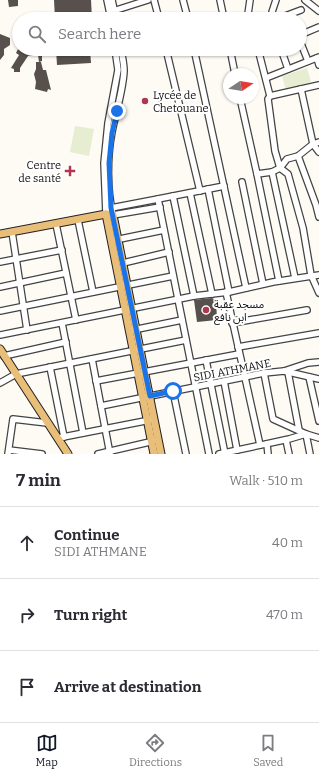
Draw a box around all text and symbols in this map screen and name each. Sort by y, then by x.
search box [12,12,307,56]
icon: search [26,23,48,45]
text: Search here [58,25,141,43]
north arrow [223,68,259,104]
place label: Lycée de Chetouane [153,89,209,115]
marker: Lycée de Chetouane [140,96,150,106]
route end [108,102,126,120]
place label: Centre de santé [18,159,61,185]
marker: Centre de santé [64,165,76,177]
place label: مسجد عقبة ابن نافع [214,298,265,325]
marker: مسجد عقبة ابن نافع [201,305,211,315]
street label: SIDI ATHMANE [192,357,272,384]
route start [164,382,182,400]
text: 7 min [16,470,61,491]
text: Walk · 510 m [229,473,303,488]
text: Continue [54,526,120,544]
icon: ahead [16,532,38,554]
text: 40 m [272,535,303,550]
text: SIDI ATHMANE [54,544,147,559]
icon: right [16,604,38,626]
text: Turn right [54,606,127,624]
text: 470 m [266,607,303,622]
icon: arrive [16,676,38,698]
text: Arrive at destination [54,678,201,696]
tab: Map [36,732,58,769]
tab: Directions [129,732,182,769]
tab: Saved [253,732,283,769]

